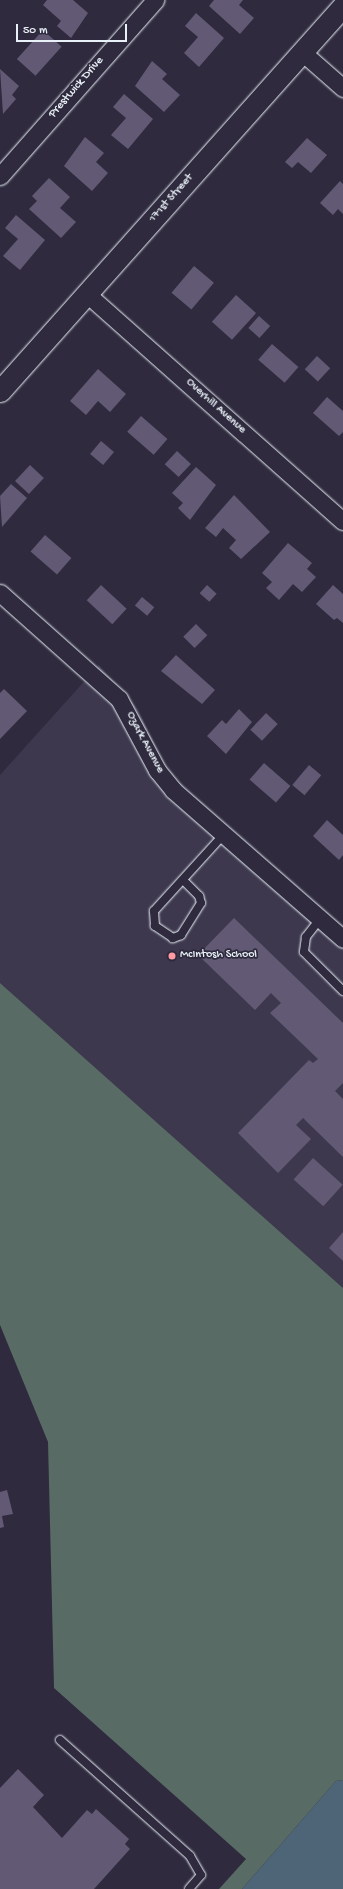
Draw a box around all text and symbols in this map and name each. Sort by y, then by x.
scale bar [18,16,129,42]
text: 50 m [23,24,48,38]
street label: Prestwick Drive [46,54,108,122]
street label: 171st Street [147,172,197,226]
street label: Overhill Avenue [182,376,248,438]
street label: Ozark Avenue [122,710,166,776]
place label: McIntosh School [180,949,257,963]
marker: McIntosh School [167,951,177,961]

